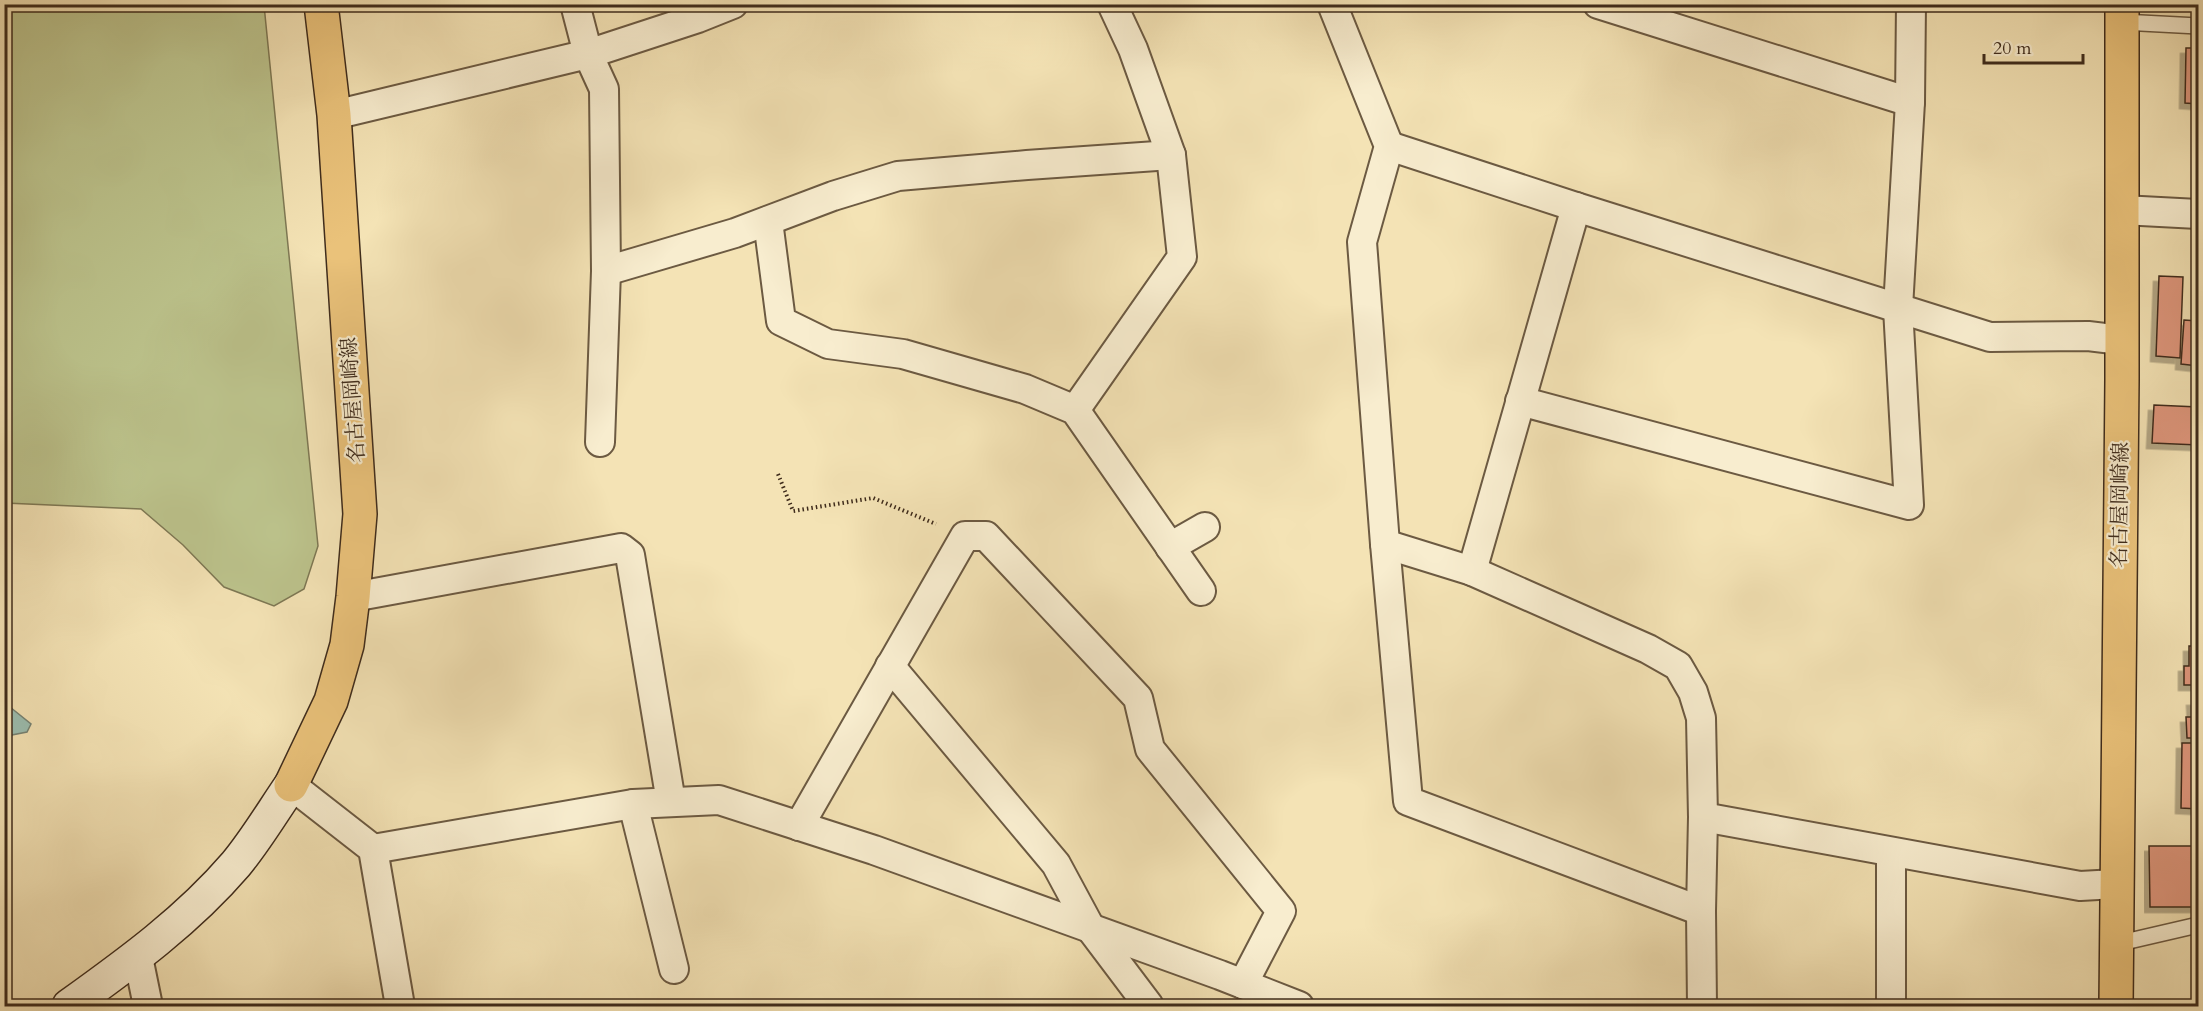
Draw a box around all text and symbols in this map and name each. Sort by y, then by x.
scale bar [1984,27,2083,65]
text: 20 m [1993,36,2032,61]
street label: 名古屋岡崎線 [334,336,372,464]
street label: 名古屋岡崎線 [2104,442,2136,568]

